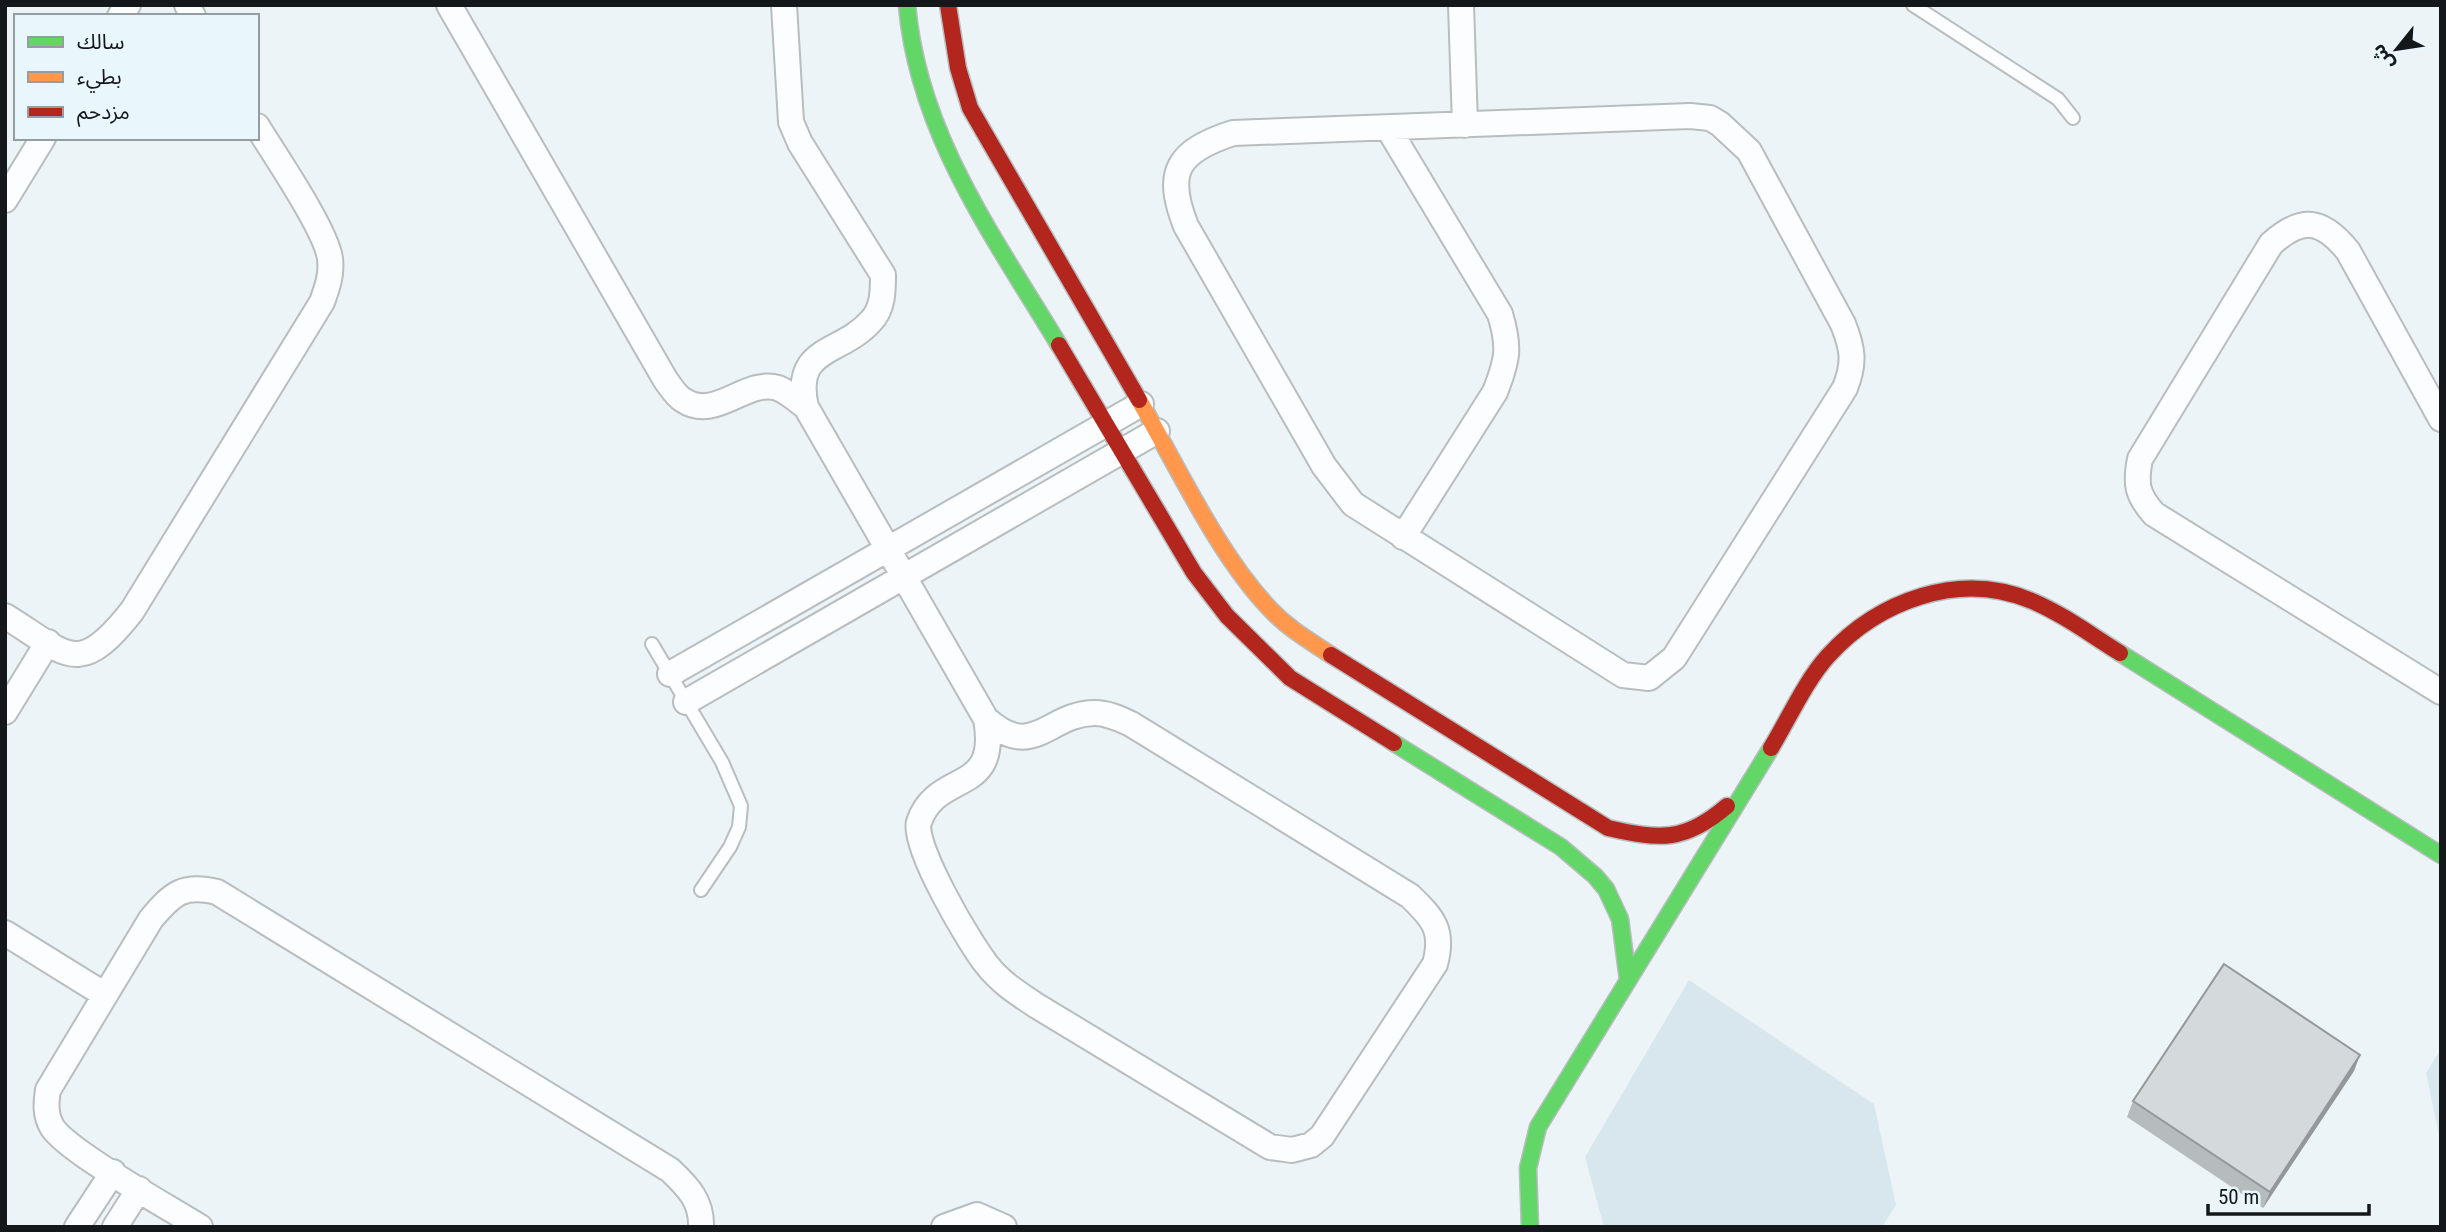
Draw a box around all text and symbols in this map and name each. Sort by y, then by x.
legend [14,14,259,140]
north arrow [2362,14,2432,84]
text: سالك [77,30,124,54]
text: ش [2366,40,2399,74]
text: بطيء [77,65,122,93]
text: مزدحم [77,100,130,127]
scale bar [2208,1172,2369,1216]
text: 50 m [2218,1185,2259,1209]

